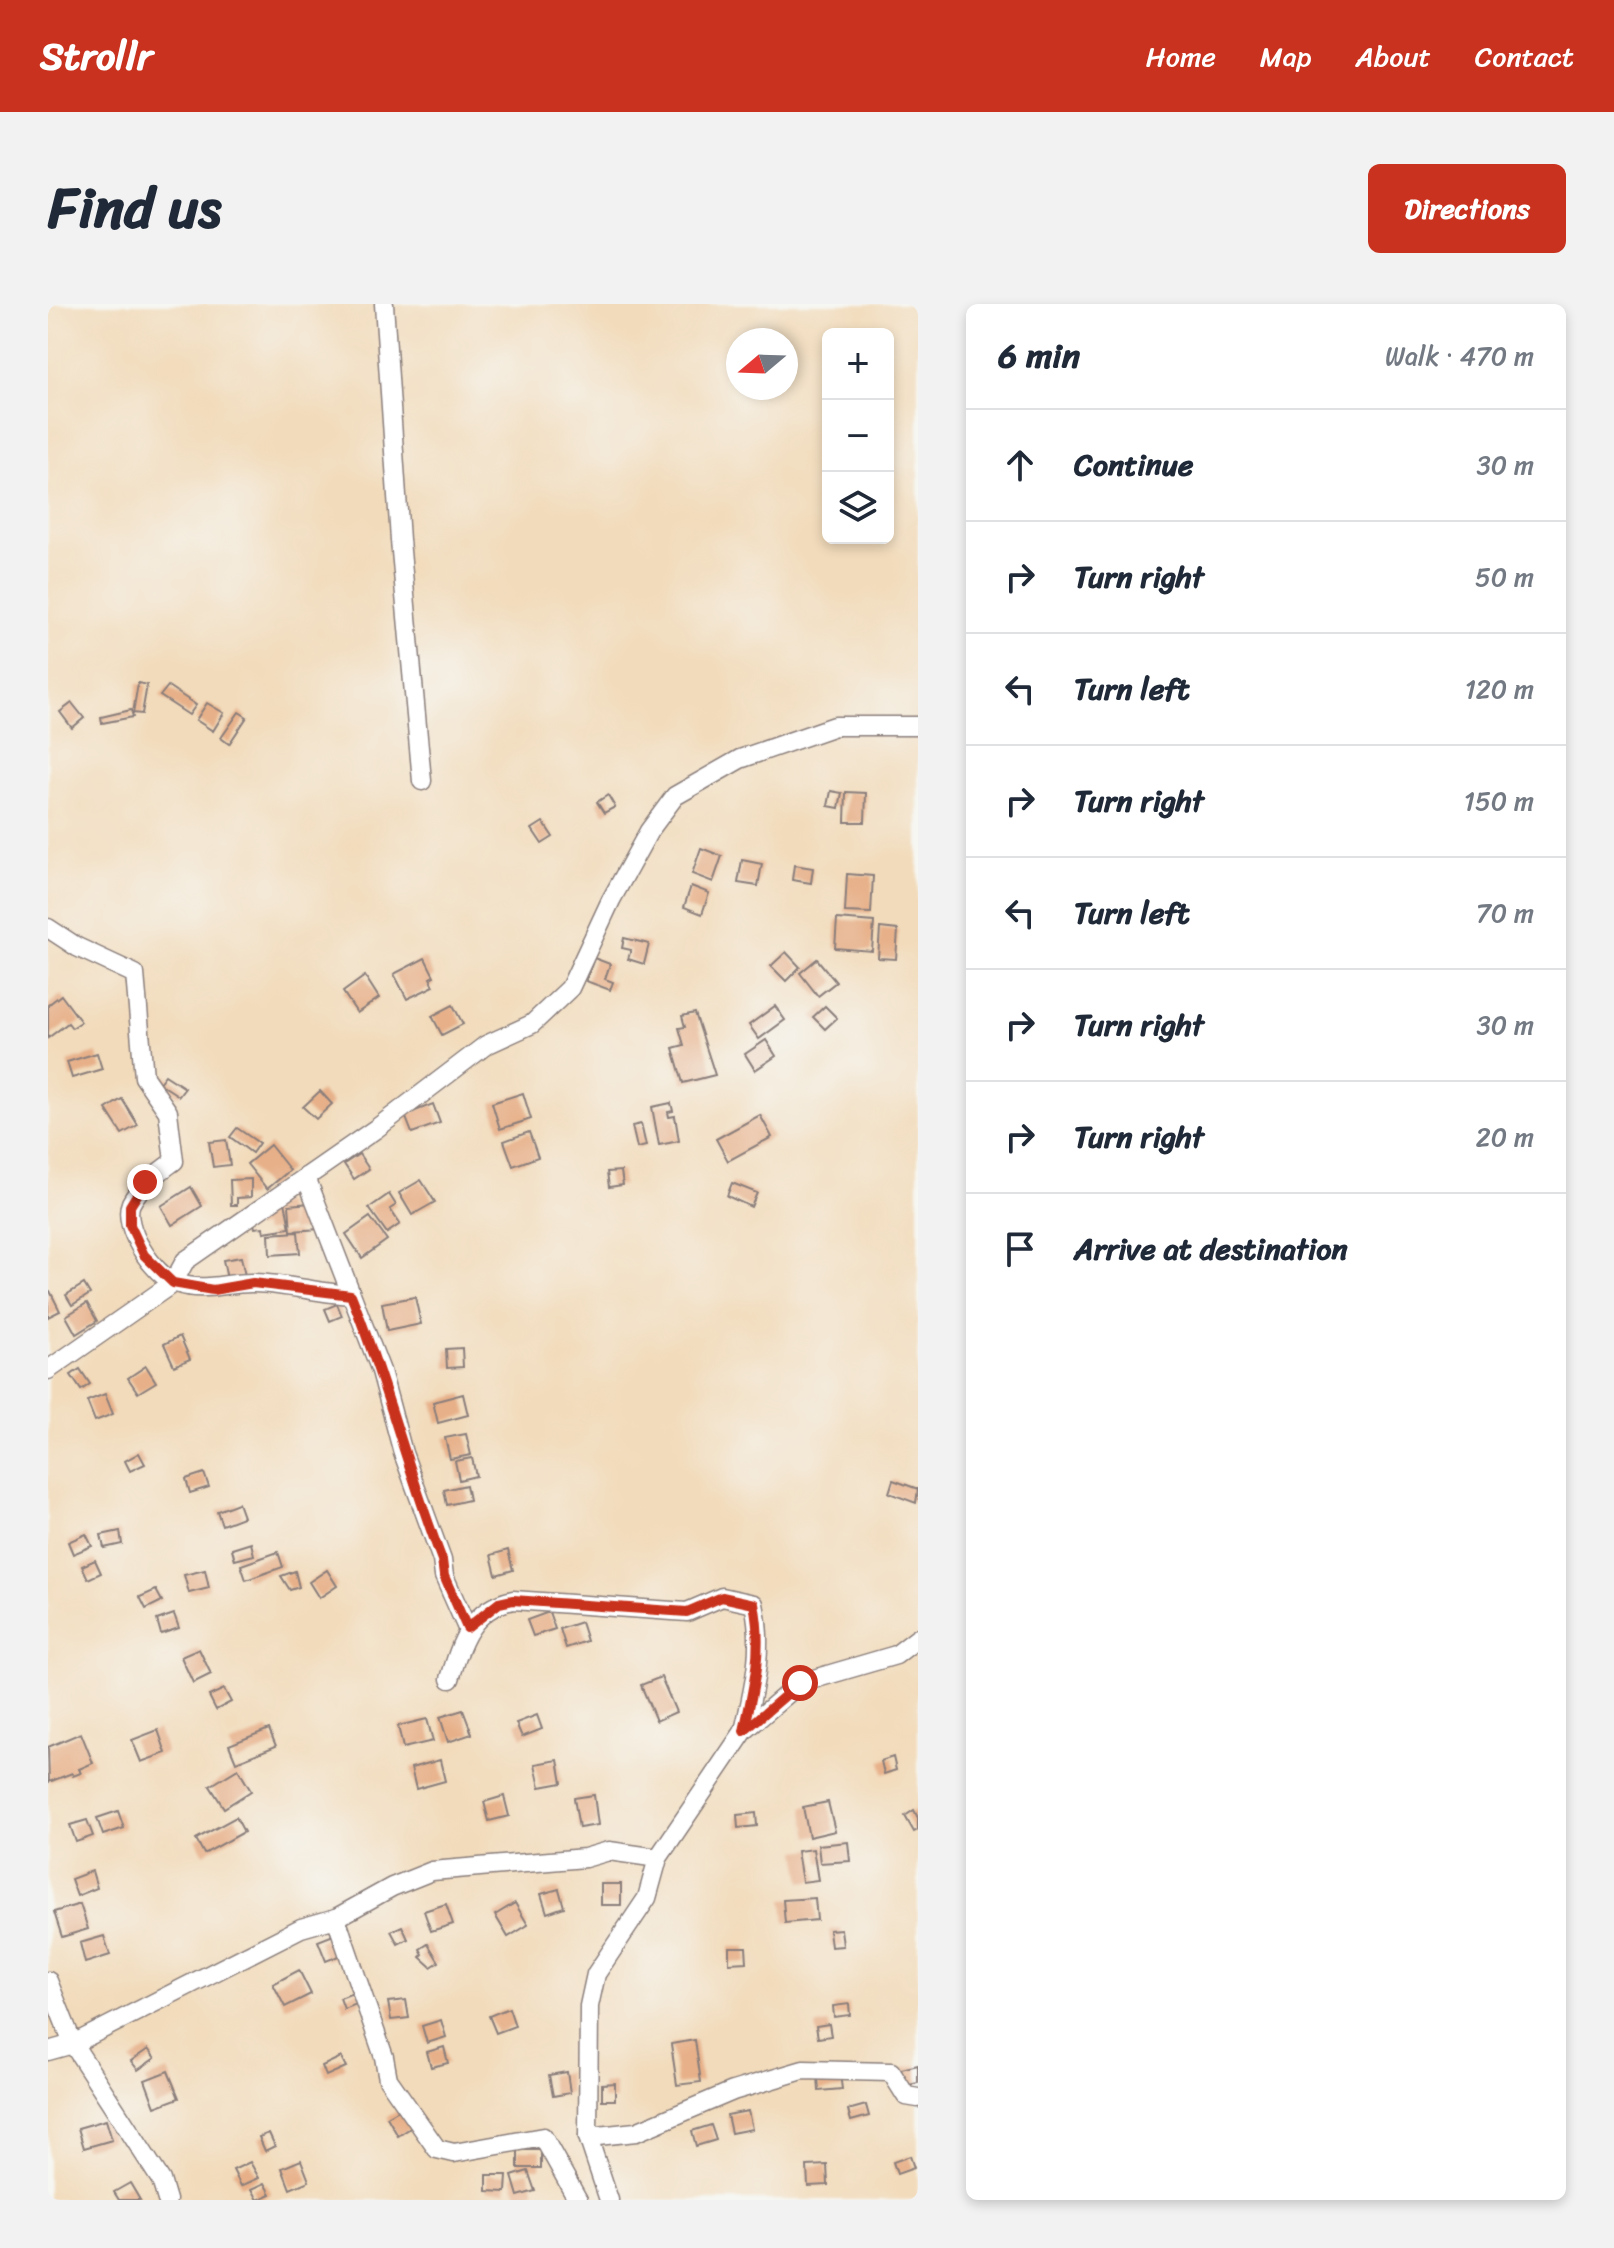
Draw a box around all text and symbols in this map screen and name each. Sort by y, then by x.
text: Strollr [40,23,153,90]
text: Home [1146,32,1216,81]
text: Map [1260,32,1311,81]
text: About [1355,32,1431,81]
text: Contact [1475,32,1574,81]
text: Find us [48,159,221,258]
button: Directions [1368,164,1566,253]
text: 6 min [998,326,1080,386]
north arrow [726,328,798,400]
map controls [822,328,894,544]
button: + [822,328,894,400]
text: Walk · 470 m [1385,333,1534,379]
button: − [822,400,894,472]
text: Continue [1074,438,1193,492]
text: 30 m [1477,442,1534,488]
icon: ahead [998,443,1042,487]
button: layers [822,472,894,544]
text: Turn right [1074,550,1204,604]
text: 50 m [1475,554,1534,600]
icon: right [998,555,1042,599]
text: Turn left [1074,662,1190,716]
text: 120 m [1465,666,1534,712]
icon: left [998,667,1042,711]
text: Turn right [1074,774,1204,828]
text: 150 m [1464,778,1534,824]
icon: right [998,779,1042,823]
text: Turn left [1074,886,1190,940]
text: 70 m [1476,890,1534,936]
icon: left [998,891,1042,935]
text: Turn right [1074,998,1204,1052]
text: 30 m [1477,1002,1534,1048]
icon: right [998,1003,1042,1047]
text: Turn right [1074,1110,1204,1164]
text: 20 m [1476,1114,1534,1160]
icon: right [998,1115,1042,1159]
route end [127,1164,163,1200]
text: Arrive at destination [1074,1222,1348,1276]
icon: arrive [998,1227,1042,1271]
route start [782,1665,818,1701]

